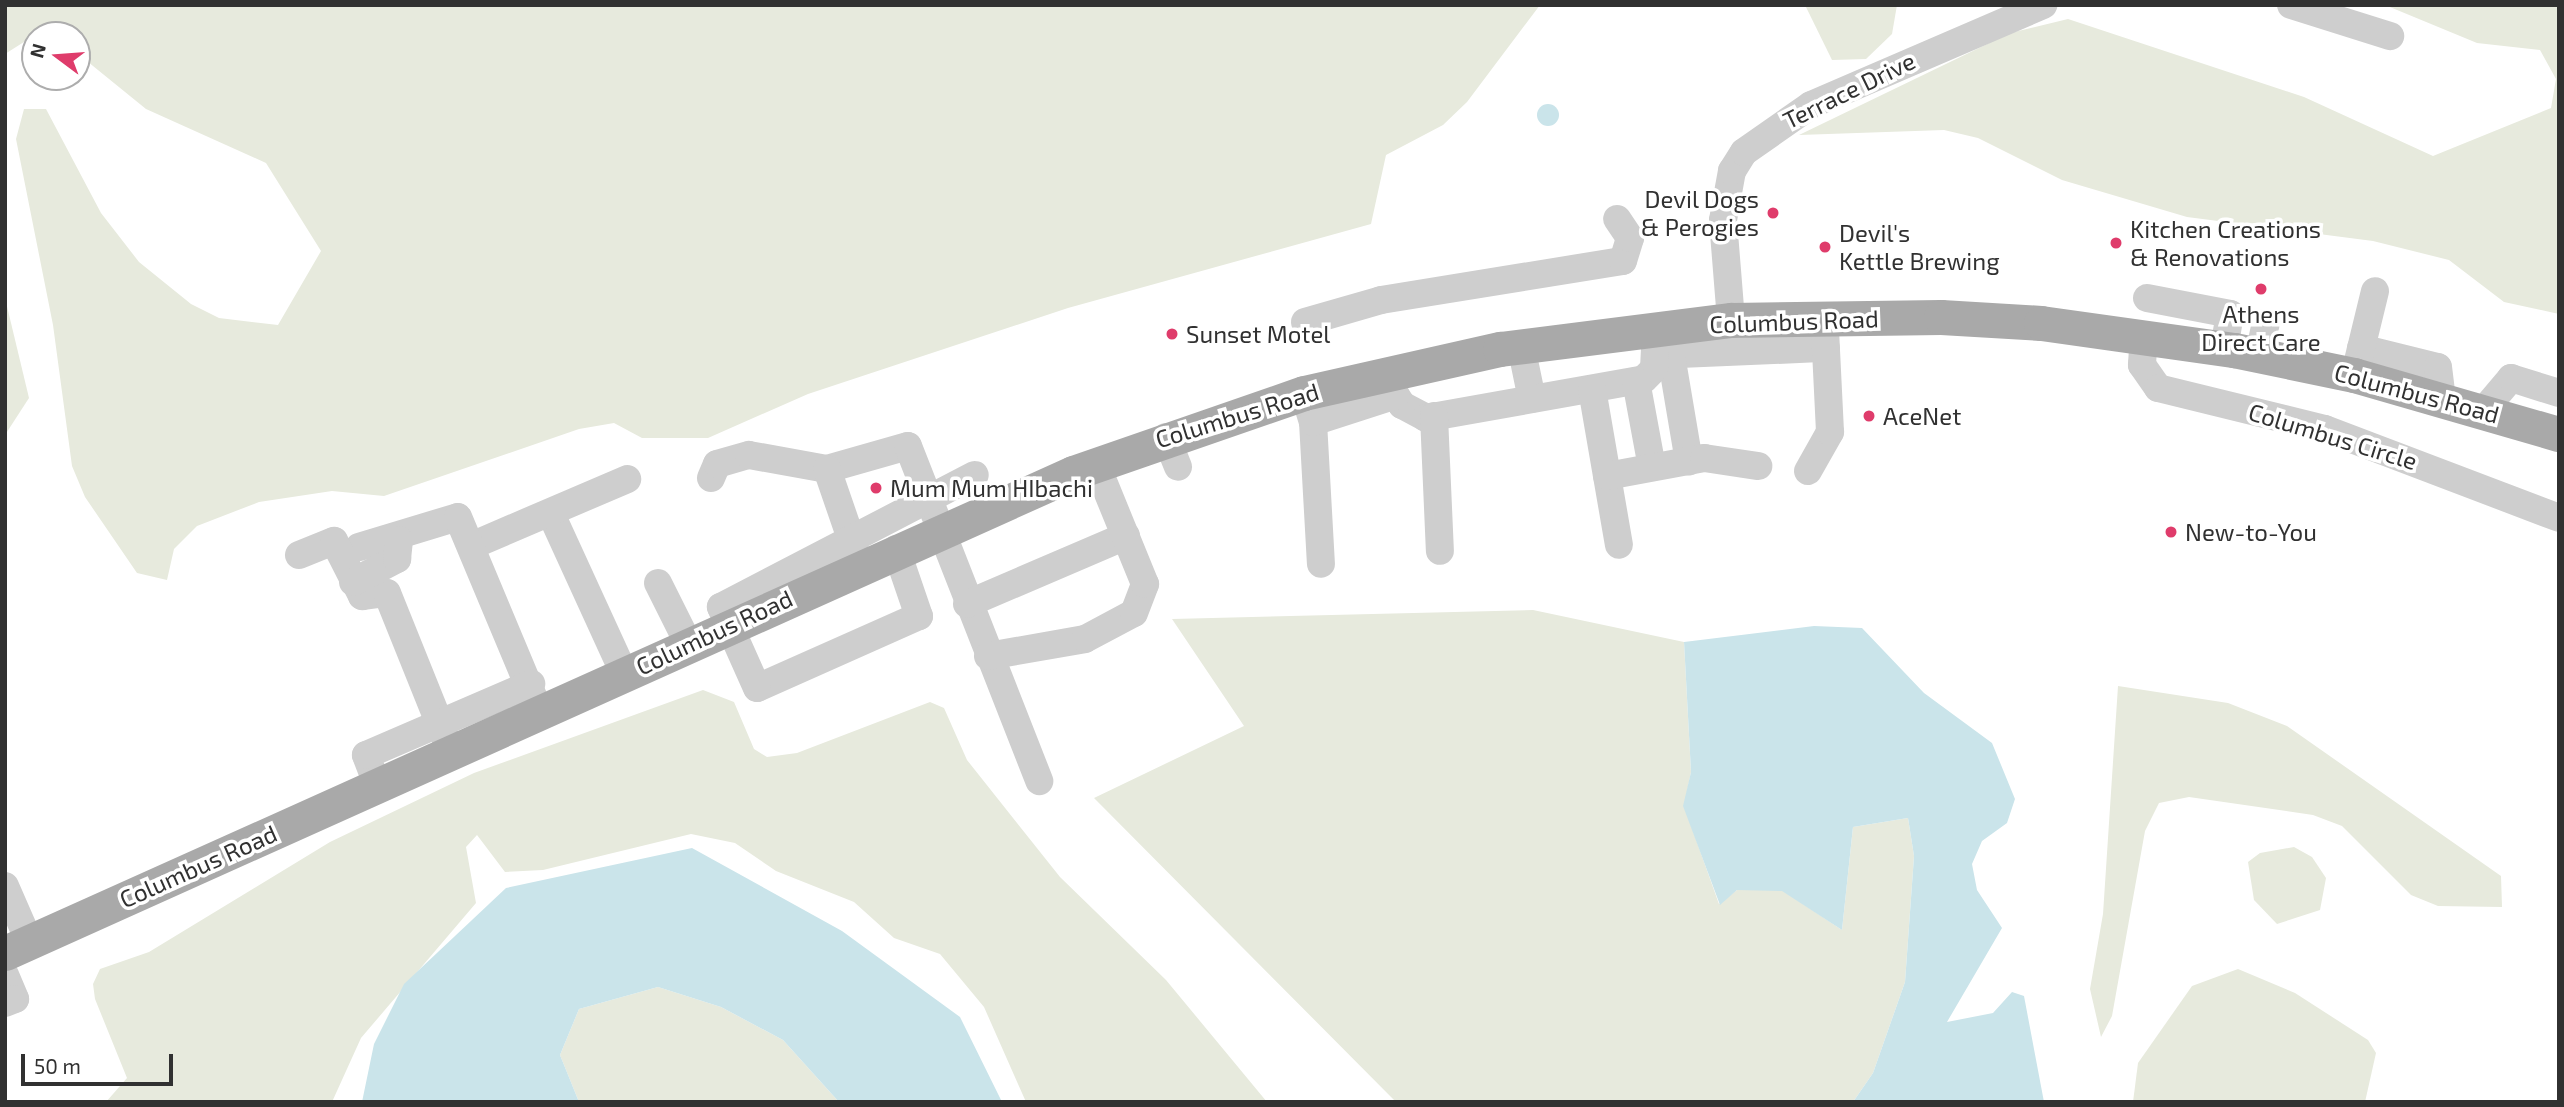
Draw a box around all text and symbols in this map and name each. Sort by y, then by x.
north arrow [21,21,91,91]
text: N [24,41,50,60]
street label: Terrace Drive [1778,46,1920,134]
place label: Devil Dogs & Perogies [1641,185,1759,241]
marker: Devil Dogs & Perogies [1765,205,1781,221]
place label: Kitchen Creations & Renovations [2130,215,2321,271]
place label: Devil's Kettle Brewing [1839,219,2000,275]
marker: Kitchen Creations & Renovations [2108,235,2124,251]
marker: Devil's Kettle Brewing [1817,239,1833,255]
marker: Athens Direct Care [2253,281,2269,297]
place label: Athens Direct Care [2201,300,2321,356]
street label: Columbus Road [1709,304,1879,338]
place label: Sunset Motel [1186,320,1330,348]
marker: Sunset Motel [1164,326,1180,342]
street label: Columbus Road [2331,357,2503,429]
street label: Columbus Road [1152,376,1322,454]
street label: Columbus Circle [2245,397,2421,475]
place label: AceNet [1883,402,1961,430]
marker: AceNet [1861,408,1877,424]
place label: Mum Mum HIbachi [890,474,1093,502]
marker: Mum Mum HIbachi [868,480,884,496]
place label: New-to-You [2185,518,2317,546]
marker: New-to-You [2163,524,2179,540]
street label: Columbus Road [631,583,797,681]
street label: Columbus Road [115,818,281,914]
scale bar [24,1040,177,1084]
text: 50 m [34,1053,81,1078]

